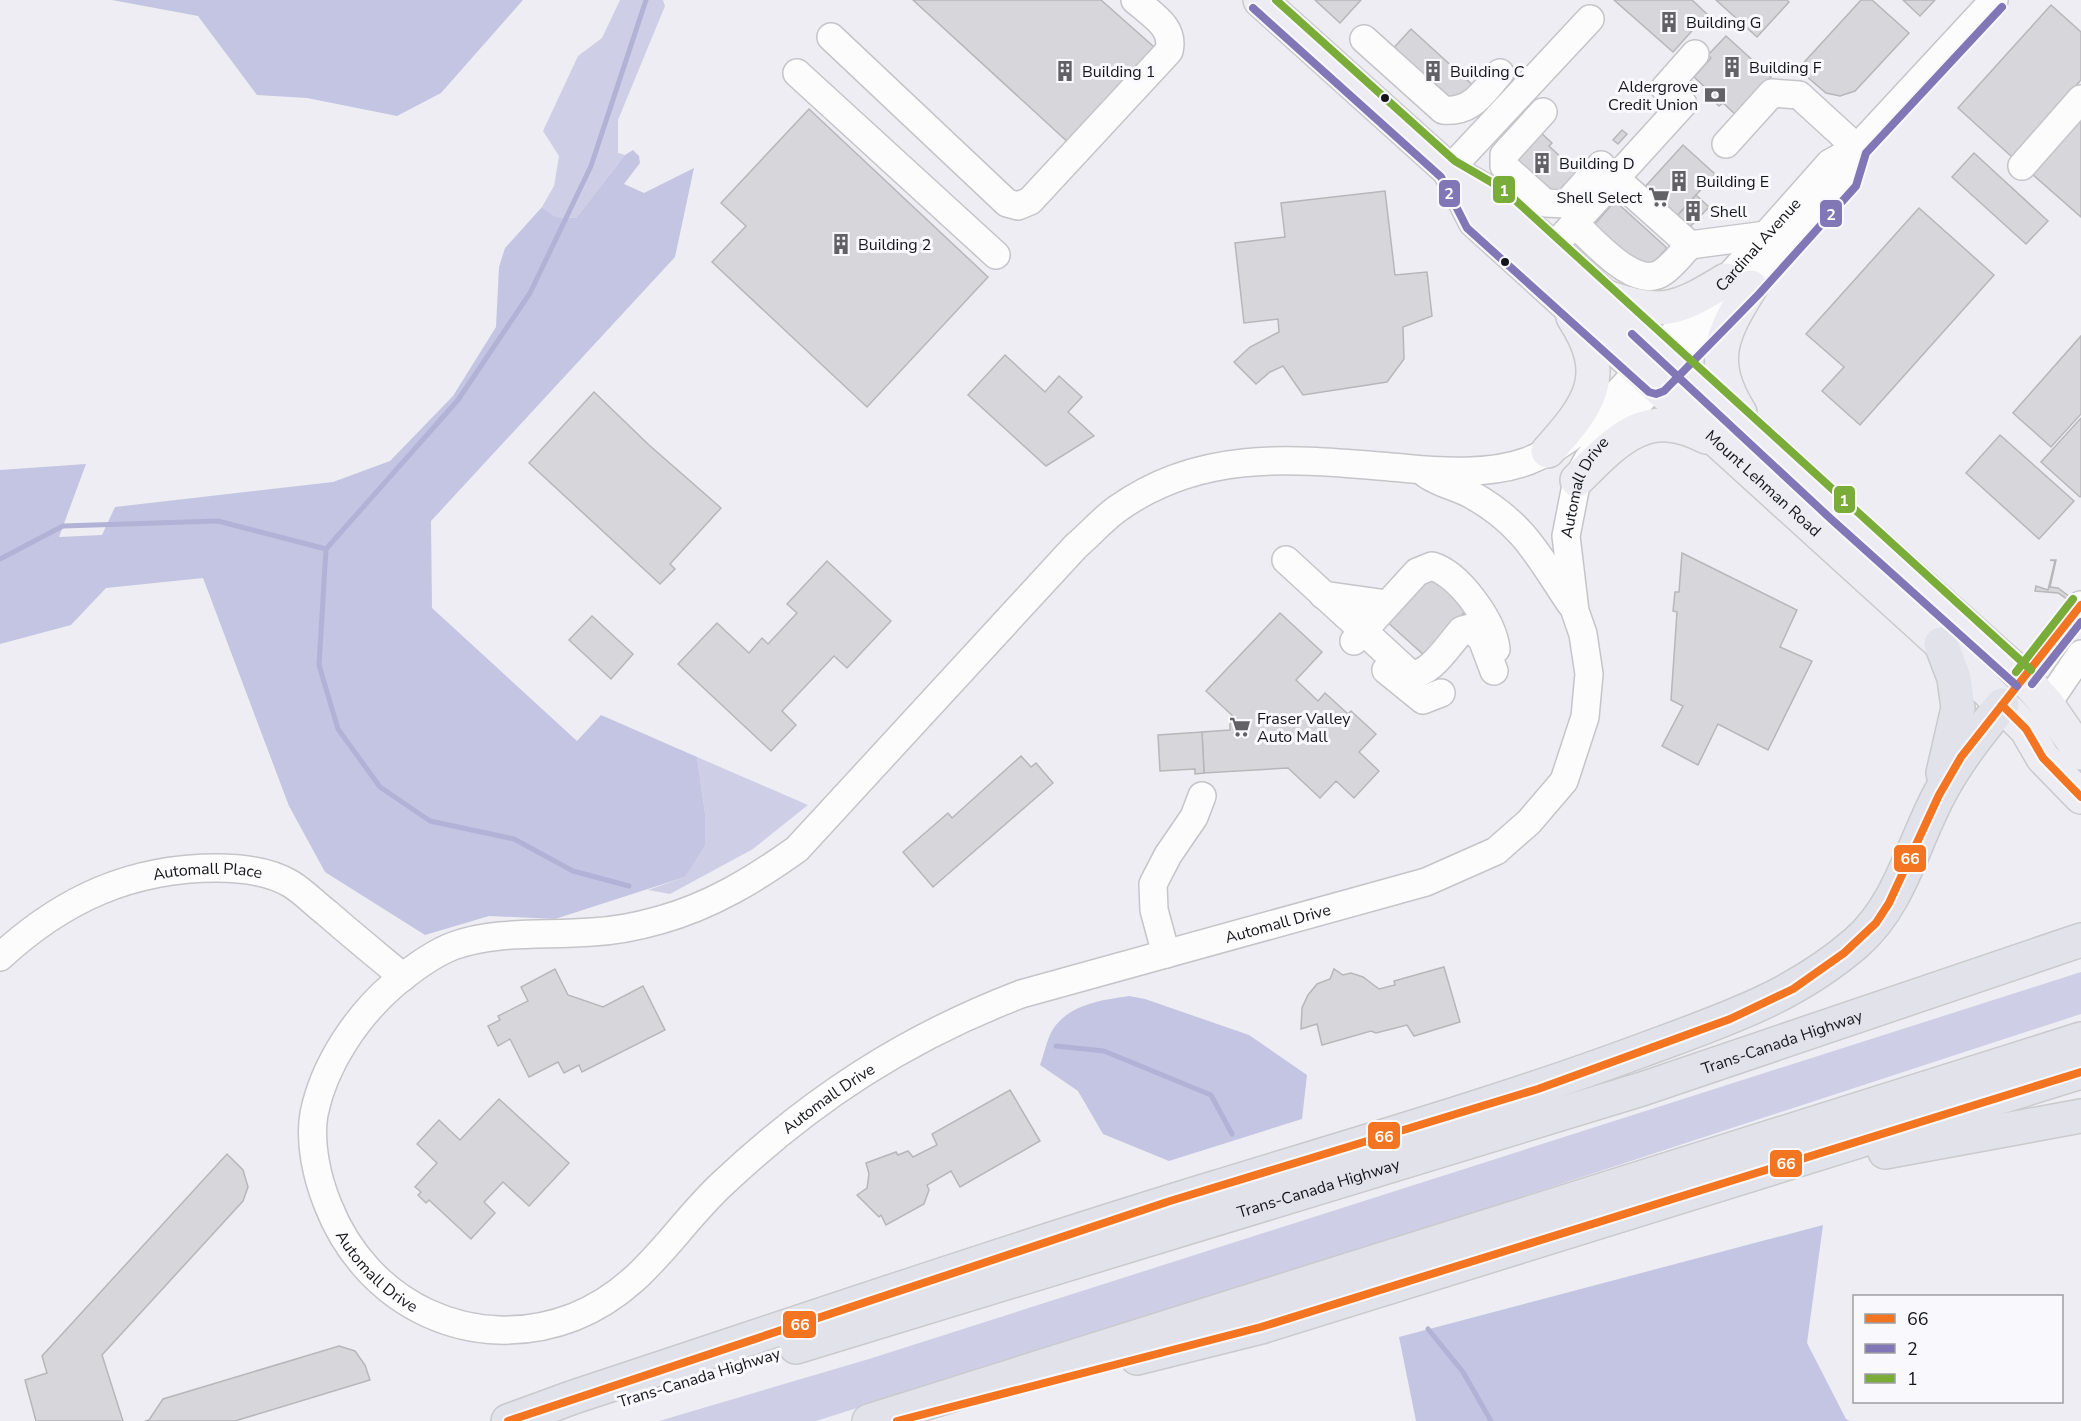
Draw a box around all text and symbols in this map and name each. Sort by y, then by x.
building icon: Building G [1657,10,1681,34]
place label: Building G [1686,12,1761,34]
building icon: Building F [1720,55,1744,79]
place label: Building F [1749,57,1822,79]
building icon: Building 1 [1053,59,1077,83]
building icon: Building C [1421,59,1445,83]
place label: Building 1 [1082,61,1155,83]
place label: Building C [1450,61,1525,83]
place label: Aldergrove Credit Union [1608,76,1698,116]
bank icon: Aldergrove Credit Union [1703,83,1727,107]
unlabelled marker [1379,92,1391,104]
building icon: Building D [1530,151,1554,175]
place label: Building D [1559,153,1635,175]
building icon: Building E [1667,169,1691,193]
place label: Building E [1696,171,1769,193]
line badge: 1 [1492,175,1516,204]
line badge: 2 [1438,179,1461,208]
text: 1 [1499,180,1509,202]
text: 2 [1444,183,1454,205]
supermarket icon: Shell Select [1647,185,1671,209]
place label: Shell Select [1556,187,1642,209]
street label: Cardinal Avenue [1711,193,1806,297]
building icon: Shell [1681,199,1705,223]
line badge: 2 [1819,199,1843,228]
place label: Shell [1710,201,1747,223]
text: 2 [1826,204,1836,226]
building icon: Building 2 [829,232,853,256]
place label: Building 2 [858,234,931,256]
unlabelled marker [1499,256,1511,268]
street label: Mount Lehman Road [1700,425,1826,542]
street label: Automall Drive [1556,432,1614,540]
line badge: 1 [1833,485,1856,514]
text: 1 [1839,490,1849,512]
place label: Fraser Valley Auto Mall [1257,708,1351,748]
supermarket icon: Fraser Valley Auto Mall [1228,715,1252,739]
line badge: 66 [1893,844,1927,873]
text: 66 [1900,848,1920,870]
street label: Automall Place [151,858,264,886]
street label: Automall Drive [1222,899,1333,949]
street label: Trans-Canada Highway [1699,1005,1866,1080]
street label: Automall Drive [778,1058,879,1139]
line badge: 66 [1367,1121,1401,1150]
text: 66 [1374,1126,1394,1148]
line badge: 66 [1769,1149,1803,1178]
street label: Trans-Canada Highway [1235,1153,1403,1224]
text: 66 [1776,1153,1796,1175]
street label: Automall Drive [330,1227,422,1318]
legend [1853,1295,2063,1403]
text: 66 [1907,1307,1929,1331]
line badge: 66 [782,1310,817,1339]
text: 66 [790,1314,810,1336]
text: 2 [1907,1337,1918,1361]
street label: Trans-Canada Highway [615,1343,784,1413]
text: 1 [1907,1367,1918,1391]

